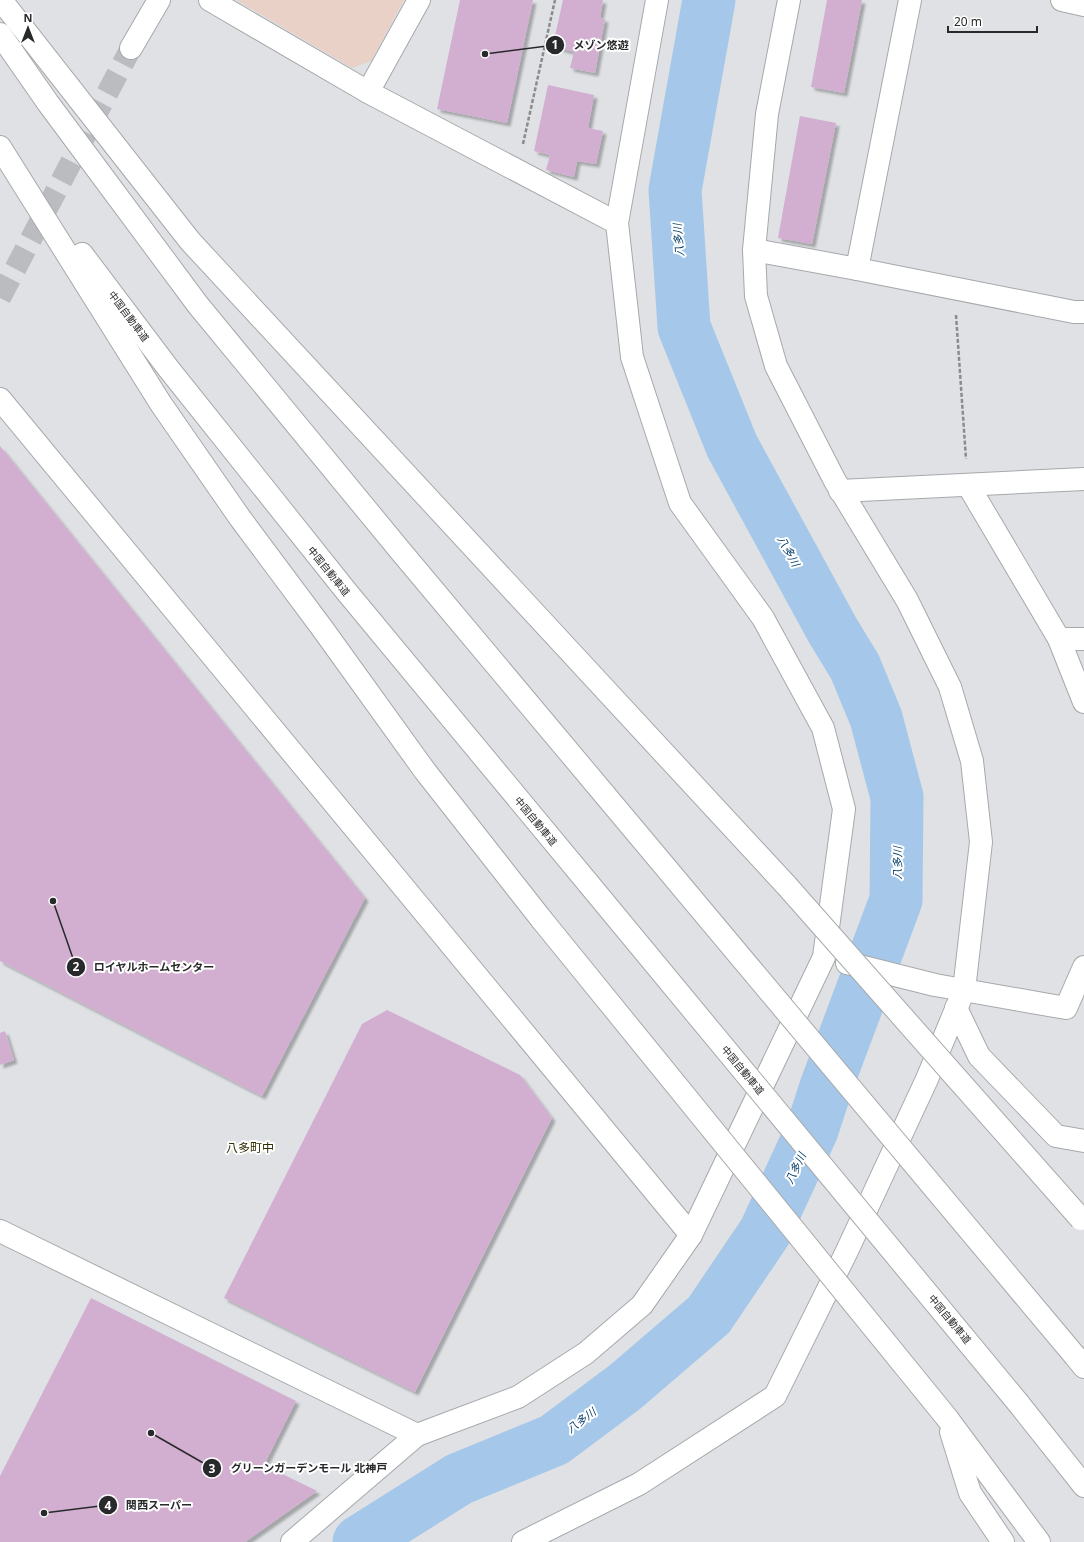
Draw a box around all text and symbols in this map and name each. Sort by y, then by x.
north arrow [8,8,48,48]
scale bar [948,8,1037,34]
text: N [24,10,32,25]
text: 20 m [954,13,982,30]
callout: メゾン悠遊 [545,33,636,56]
text: 1 [552,36,558,53]
text: メゾン悠遊 [574,37,629,52]
water label: 八多川 [669,222,687,257]
street label: 中国自動車道 [105,288,153,344]
water label: 八多川 [774,533,804,570]
street label: 中国自動車道 [305,543,353,599]
street label: 中国自動車道 [511,794,561,848]
water label: 八多川 [889,845,905,880]
callout: ロイヤルホームセンター [66,955,223,978]
text: 2 [73,958,80,975]
text: ロイヤルホームセンター [94,959,214,974]
street label: 中国自動車道 [718,1043,768,1097]
district label: 八多町中 [226,1139,274,1156]
water label: 八多川 [781,1149,809,1186]
street label: 中国自動車道 [925,1292,975,1346]
water label: 八多川 [563,1403,599,1436]
callout: グリーンガーデンモール 北神戸 [202,1457,395,1480]
text: 3 [209,1460,216,1477]
text: グリーンガーデンモール 北神戸 [231,1460,387,1475]
callout: 関西スーパー [98,1494,200,1517]
text: 4 [105,1497,112,1514]
text: 関西スーパー [126,1497,192,1512]

